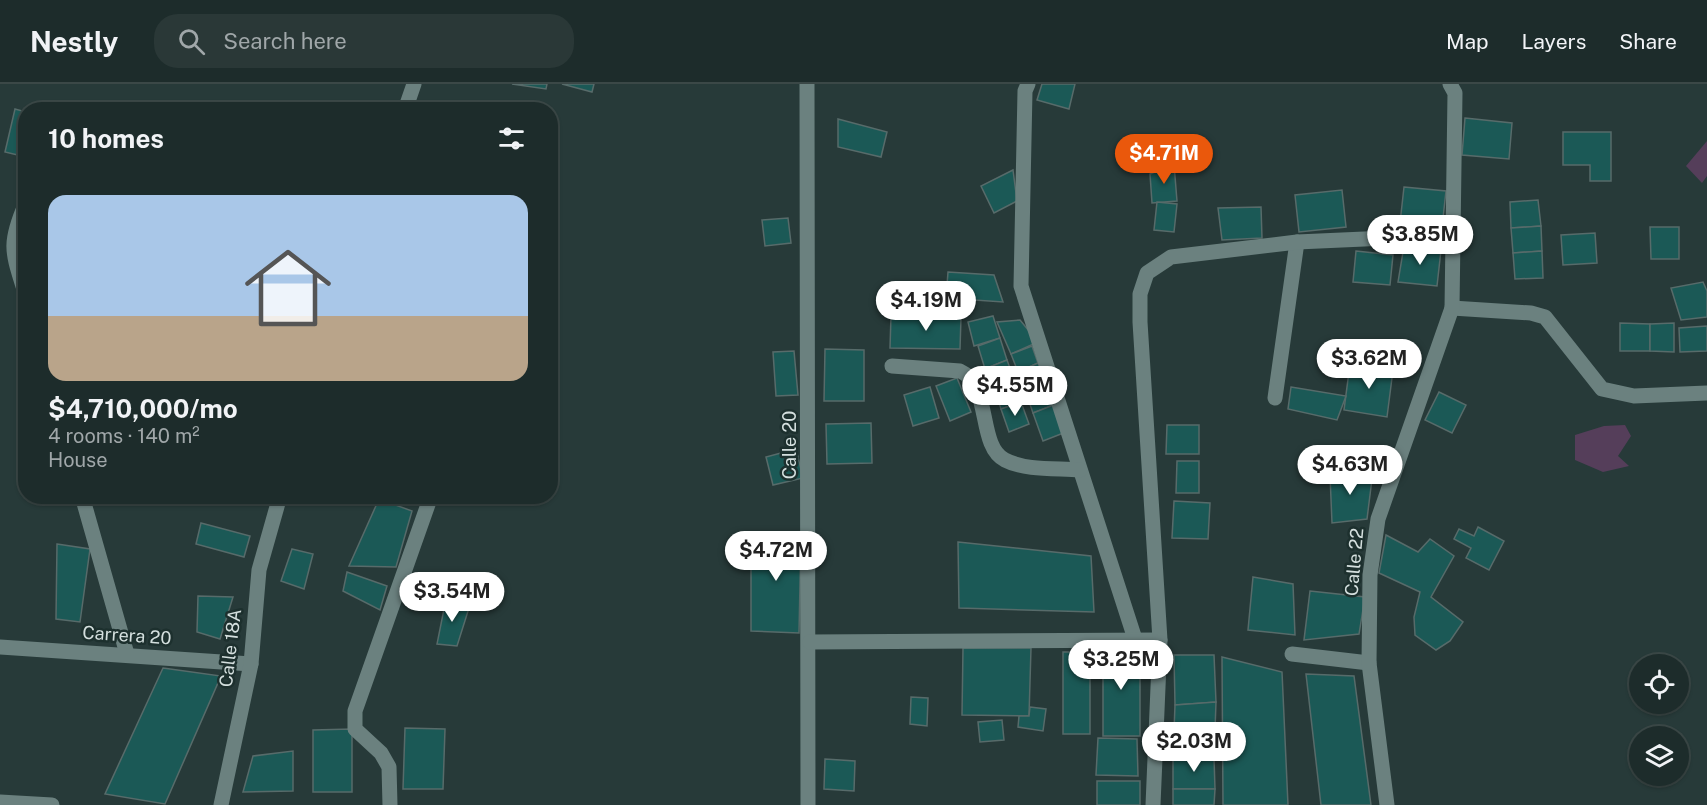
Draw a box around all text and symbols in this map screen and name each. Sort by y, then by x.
search box [154,14,574,68]
text: Nestly [30,25,118,58]
icon: search [175,25,208,58]
text: Search here [223,28,347,54]
text: Map [1446,29,1489,54]
text: Layers [1522,29,1586,54]
text: Share [1619,29,1677,54]
icon: filters [495,122,528,155]
text: 10 homes [48,123,164,154]
pin: $4.71M [1115,134,1213,185]
text: $4.71M [1129,141,1199,165]
pin: $3.85M [1371,215,1469,266]
text: $3.85M [1381,222,1459,246]
icon: home [234,234,342,342]
pin: $4.19M [877,281,975,332]
text: $4.19M [890,288,962,312]
pin: $3.62M [1320,339,1418,390]
text: $3.62M [1331,346,1407,370]
pin: $4.55M [966,366,1064,417]
text: $4.55M [976,373,1054,397]
text: $4,710,000/mo [48,393,238,424]
street label: Calle 20 [779,411,800,479]
text: 4 rooms · 140 m² [48,424,200,448]
pin: $4.63M [1301,445,1399,496]
text: House [48,448,108,472]
text: $4.63M [1312,452,1388,476]
street label: Calle 22 [1341,527,1367,597]
pin: $4.72M [727,531,825,582]
text: $4.72M [739,538,813,562]
pin: $3.54M [403,572,501,623]
text: $3.54M [413,579,491,603]
street label: Calle 18A [215,607,245,688]
street label: Carrera 20 [82,621,172,649]
pin: $3.25M [1072,640,1170,691]
text: $3.25M [1082,647,1160,671]
map controls [1629,654,1689,786]
button: locate [1629,654,1689,714]
pin: $2.03M [1145,722,1243,773]
button: layers [1629,726,1689,786]
text: $2.03M [1156,729,1232,753]

